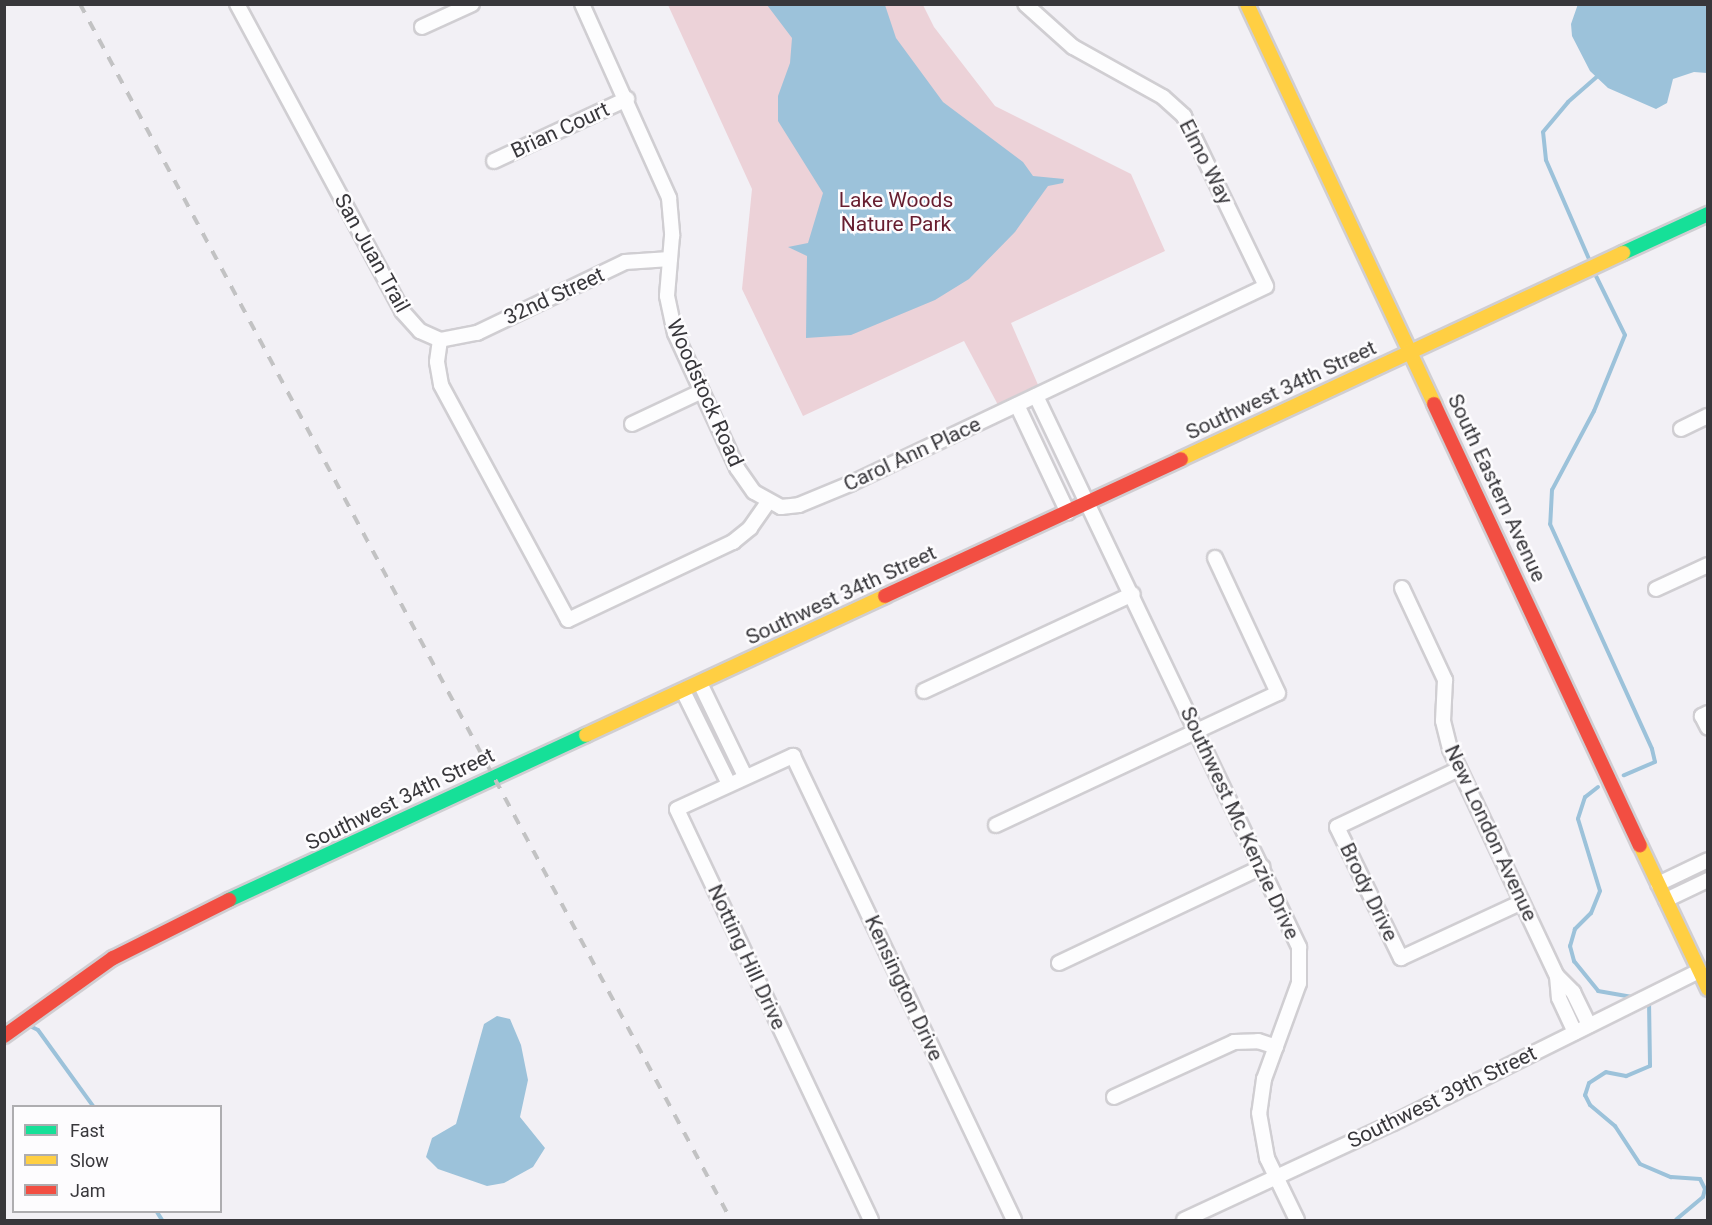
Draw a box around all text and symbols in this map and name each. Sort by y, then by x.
street label: Brian Court [507,96,613,164]
street label: Elmo Way [1174,115,1238,209]
park label: Lake Woods Nature Park [839,187,953,237]
street label: San Juan Trail [329,189,415,317]
street label: 32nd Street [500,262,608,330]
street label: Woodstock Road [661,315,749,471]
street label: Southwest 34th Street [1182,335,1380,445]
street label: South Eastern Avenue [1442,390,1552,586]
street label: Carol Ann Place [839,411,985,497]
street label: Southwest 34th Street [742,540,940,650]
street label: Southwest Mc Kenzie Drive [1175,703,1305,943]
street label: New London Avenue [1439,741,1543,925]
street label: Southwest 34th Street [301,742,499,856]
street label: Brody Drive [1334,839,1404,945]
street label: Notting Hill Drive [702,880,792,1034]
street label: Kensington Drive [859,911,949,1065]
street label: Southwest 39th Street [1343,1040,1541,1154]
legend [12,1105,222,1213]
text: Fast [70,1120,105,1141]
text: Slow [70,1150,109,1171]
text: Jam [70,1180,106,1201]

